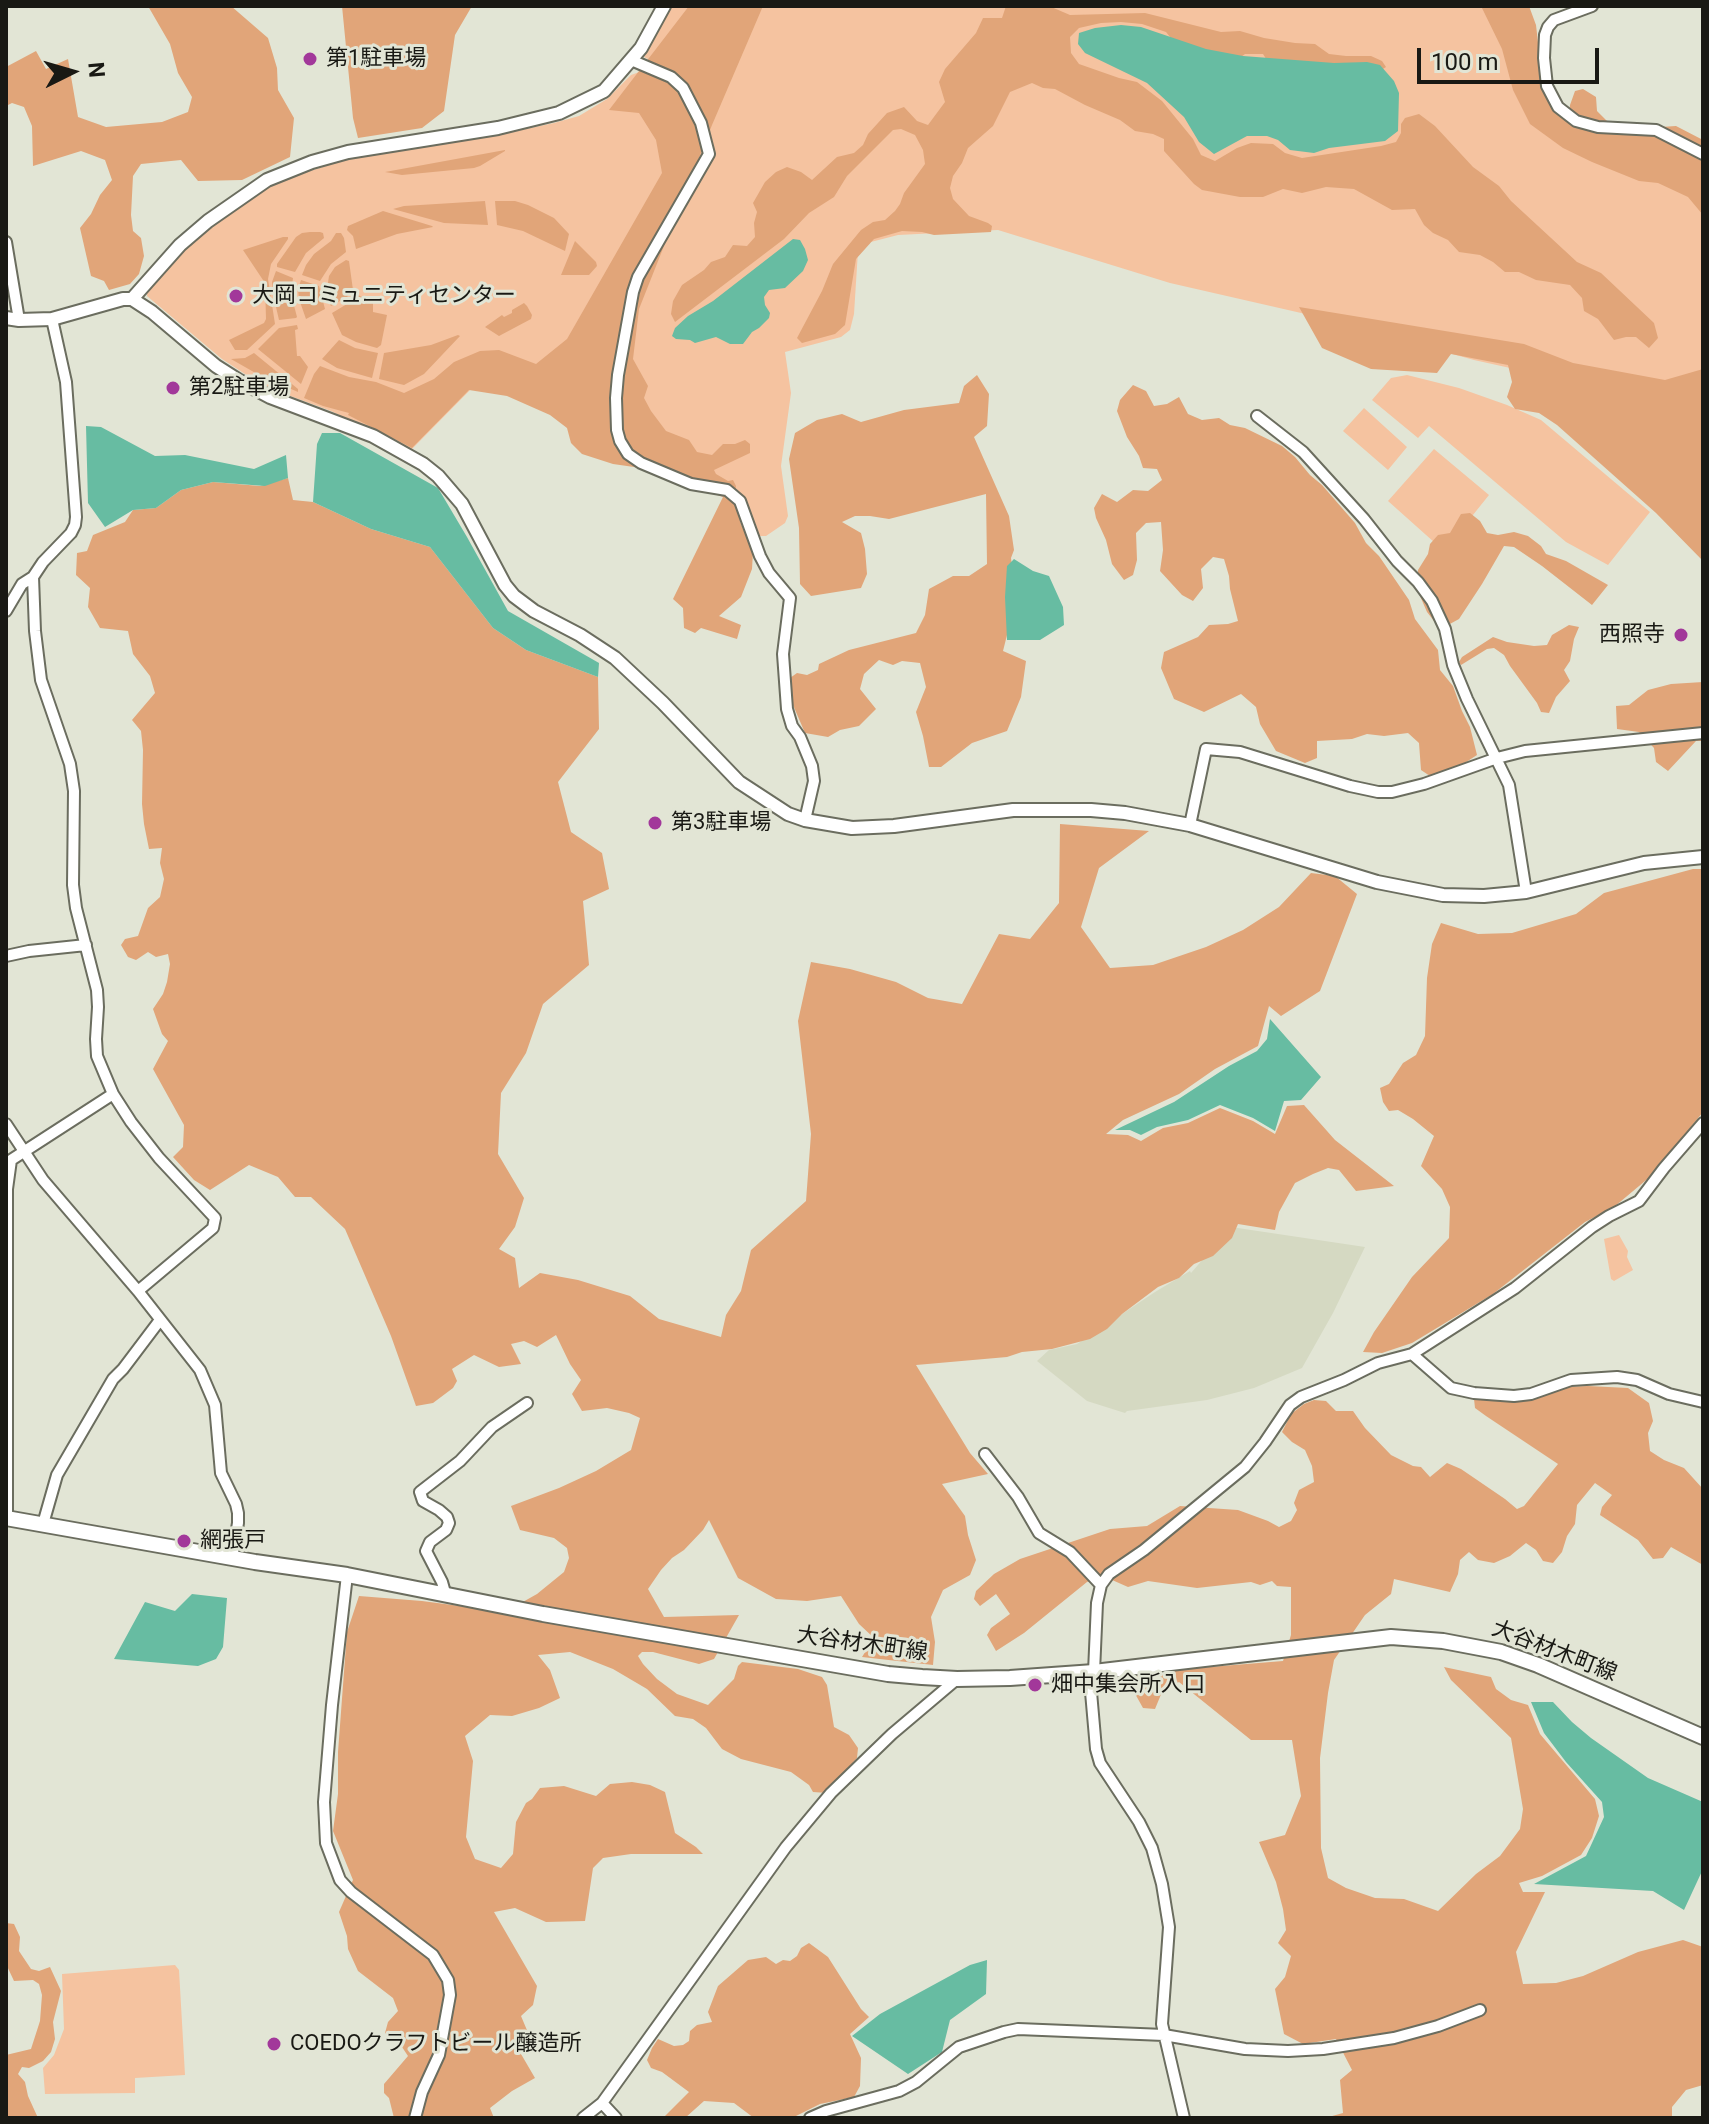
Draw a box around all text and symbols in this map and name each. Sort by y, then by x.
north arrow [32,32,112,112]
scale bar [1421,32,1603,82]
place label: 第1駐車場 [326,46,426,72]
text: 100 m [1431,48,1498,76]
marker: 第1駐車場 [301,50,319,68]
text: N [83,61,110,79]
place label: 大岡コミュニティセンター [252,283,516,309]
marker: 大岡コミュニティセンター [227,287,245,305]
place label: 第2駐車場 [189,375,289,401]
marker: 第2駐車場 [164,379,182,397]
place label: 西照寺 [1599,622,1665,648]
marker: 西照寺 [1672,626,1690,644]
place label: 第3駐車場 [671,810,771,836]
marker: 第3駐車場 [646,814,664,832]
place label: 網張戸 [200,1528,266,1554]
marker: 網張戸 [175,1532,193,1550]
street label: 大谷材木町線 [1488,1616,1620,1688]
street label: 大谷材木町線 [795,1623,929,1667]
place label: 畑中集会所入口 [1051,1672,1205,1698]
marker: 畑中集会所入口 [1026,1676,1044,1694]
place label: COEDOクラフトビール醸造所 [290,2031,582,2057]
marker: COEDOクラフトビール醸造所 [265,2035,283,2053]

